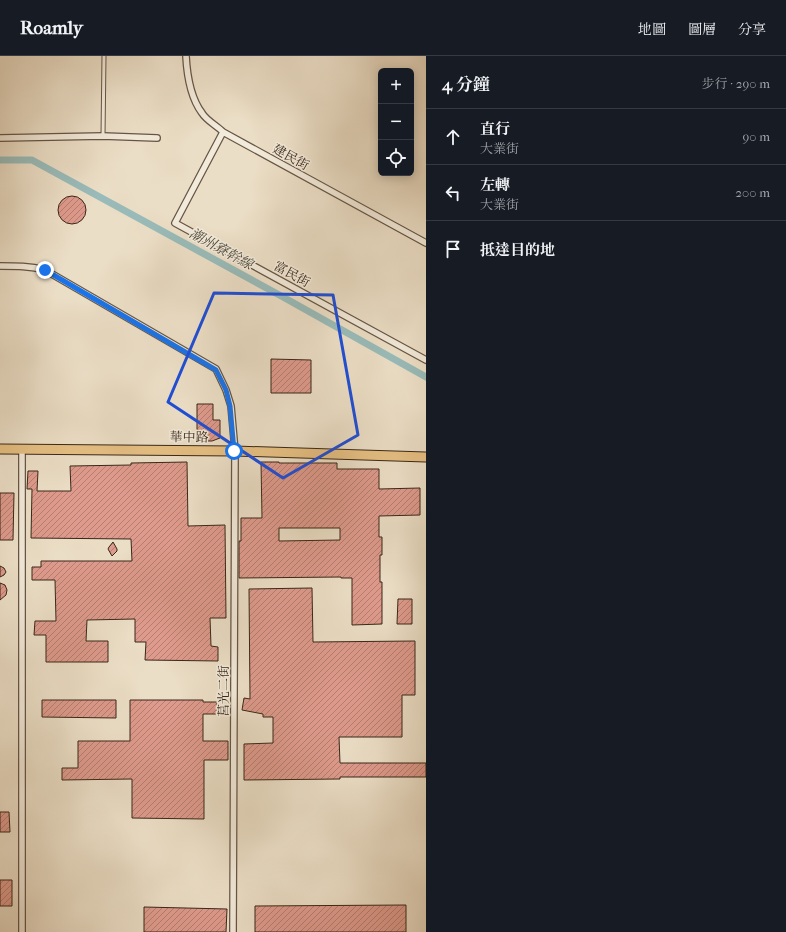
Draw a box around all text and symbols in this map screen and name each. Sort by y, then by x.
text: Roamly [20,17,83,39]
text: 地圖 [638,21,666,38]
text: 圖層 [688,21,716,38]
text: 分享 [738,21,766,38]
map controls [378,68,414,176]
button: + [378,68,414,104]
text: 4 分鐘 [442,74,490,94]
text: 步行 · 290 m [702,76,770,91]
button: − [378,104,414,140]
text: 直行 [480,120,510,138]
icon: ahead [442,126,464,148]
text: 90 m [742,129,770,144]
button: locate [378,140,414,176]
street label: 建民街 [270,141,312,173]
text: 大業街 [480,141,519,156]
text: 左轉 [480,176,510,194]
icon: left [442,182,464,204]
text: 200 m [735,185,770,200]
text: 大業街 [480,197,519,212]
water label: 潮州寮幹線 [186,225,257,274]
icon: arrive [442,238,464,260]
text: 抵達目的地 [480,241,555,259]
street label: 富民街 [271,258,313,290]
route end [36,261,54,279]
street label: 華中路 [169,429,209,445]
route start [225,442,243,460]
street label: 莒光二街 [216,665,231,717]

